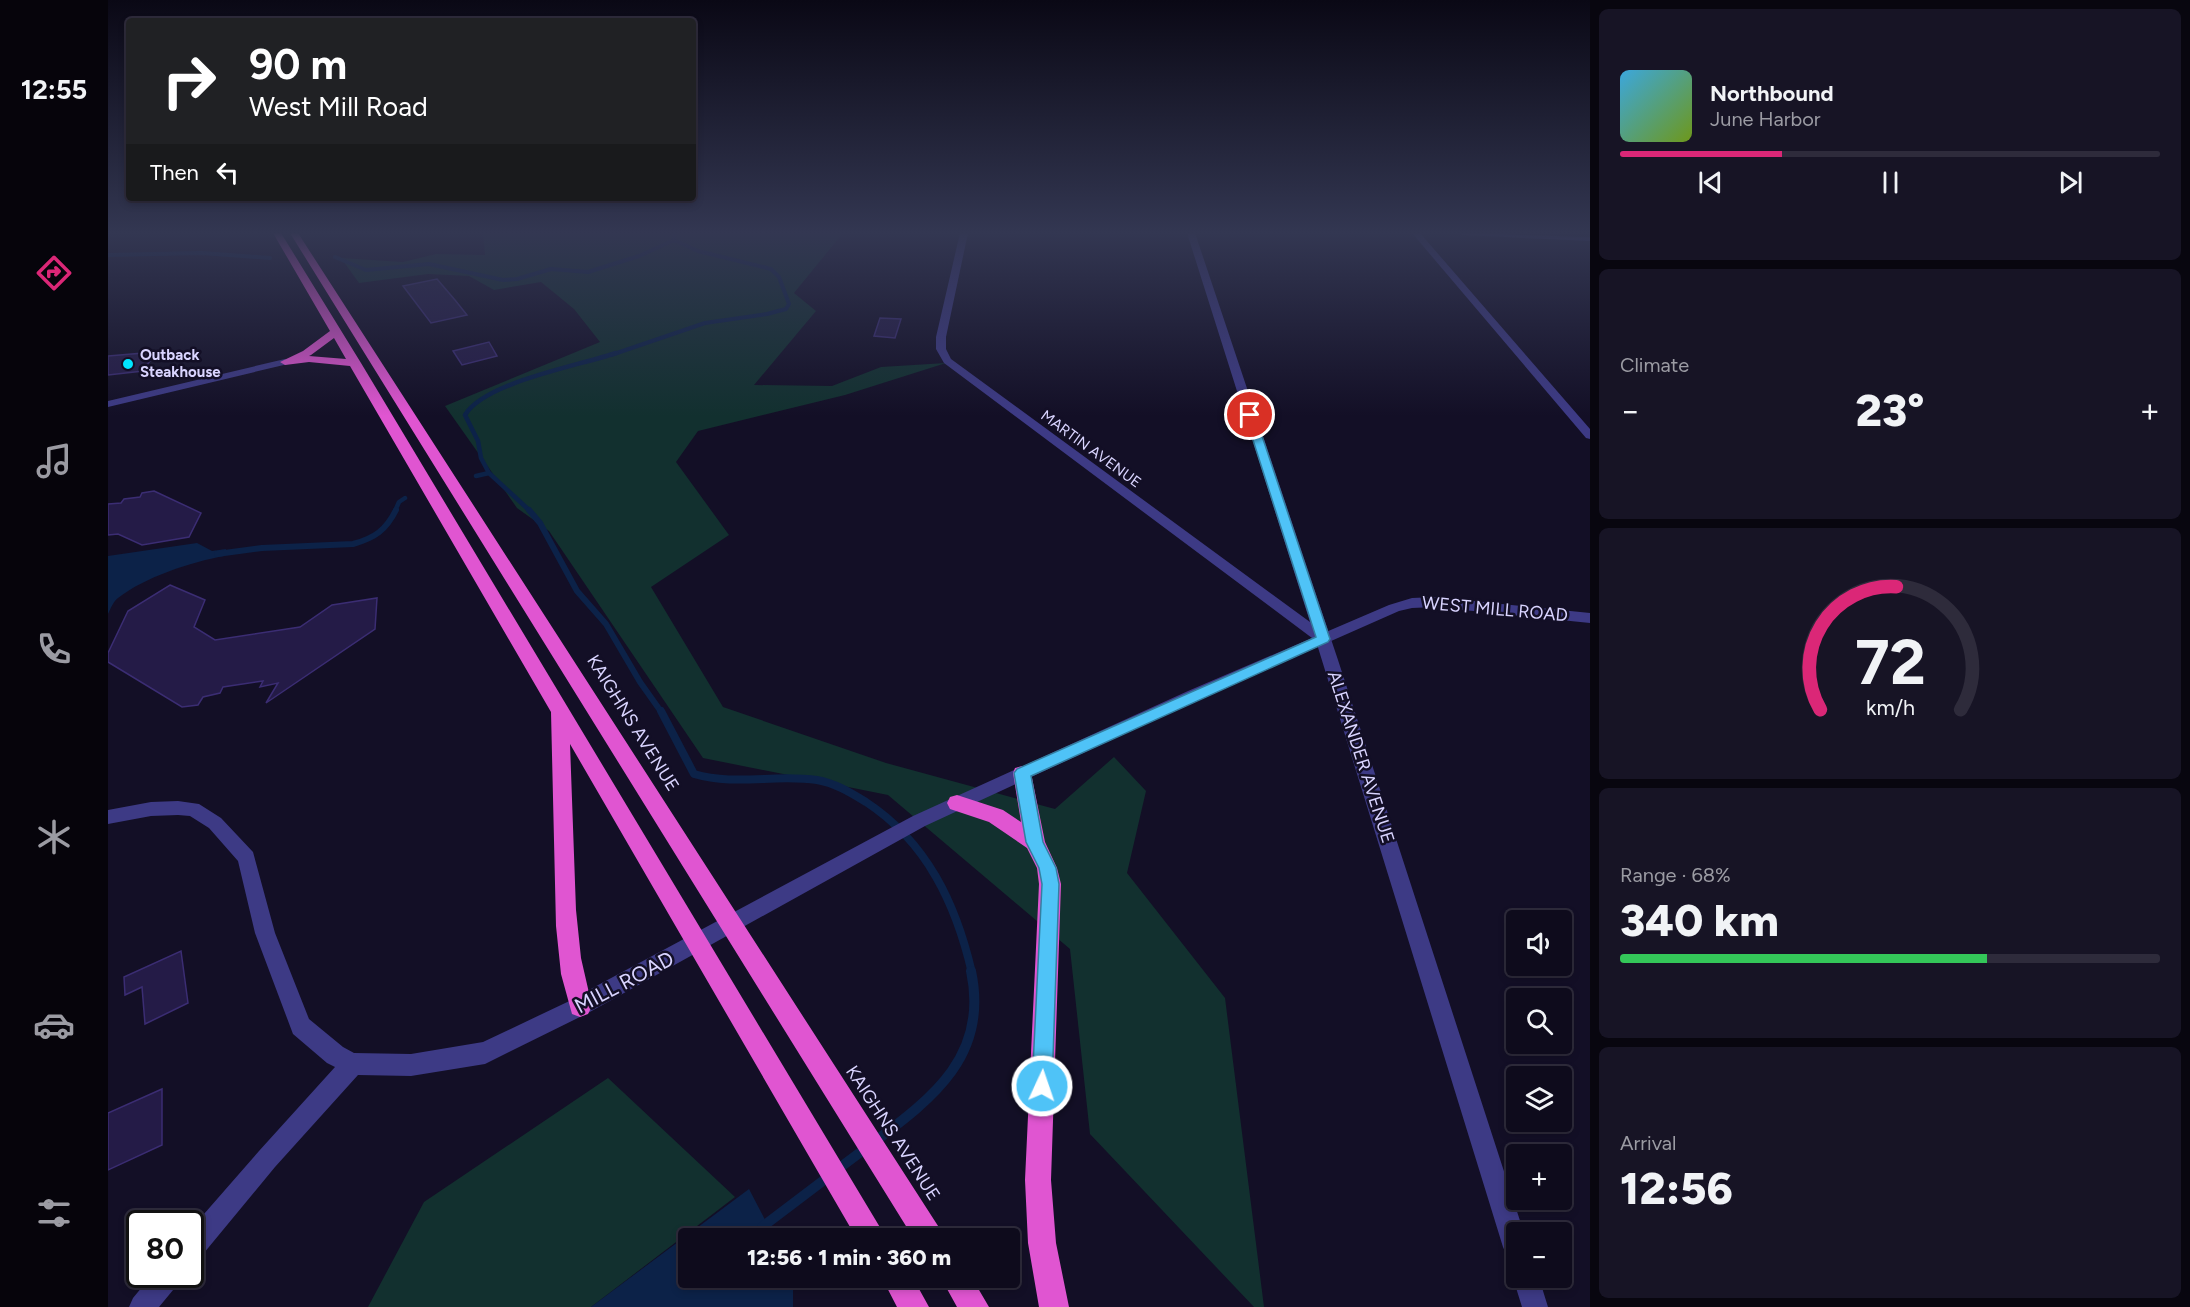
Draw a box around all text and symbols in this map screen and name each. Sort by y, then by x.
text: 90 m [249,39,347,90]
icon: right [150,42,228,120]
text: 12:55 [21,73,87,106]
text: Northbound [1710,80,1834,107]
text: West Mill Road [249,90,428,123]
text: June Harbor [1710,107,1821,131]
icon: left [211,156,244,189]
text: Then [150,159,199,186]
icon: previous [1694,166,1727,199]
icon: pause [1874,166,1907,199]
icon: next [2054,166,2087,199]
icon: directions [33,252,75,294]
place label: Outback Steakhouse [140,346,221,381]
text: Climate [1620,353,1689,377]
marker: Outback Steakhouse [121,357,135,371]
text: 23° [1856,383,1924,437]
pin [1224,389,1275,440]
text: − [1620,391,1641,430]
text: + [2139,391,2160,430]
icon: arrive [1233,398,1266,431]
street label: MARTIN AVENUE [1037,407,1145,491]
icon: music [33,440,75,482]
street label: WEST MILL ROAD [1421,592,1569,626]
text: 72 [1855,626,1925,701]
icon: phone [33,628,75,670]
street label: KAIGHNS AVENUE [582,651,684,795]
street label: ALEXANDER AVENUE [1323,668,1399,846]
text: km/h [1866,696,1914,721]
icon: climate [33,816,75,858]
text: Range · 68% [1620,863,1731,887]
text: 340 km [1620,893,1779,947]
map controls [1506,910,1572,1288]
button: sound [1506,910,1572,976]
street label: MILL ROAD [570,945,678,1019]
button: search [1506,988,1572,1054]
icon: car [33,1004,75,1046]
position arrow [1010,1054,1074,1118]
street label: KAIGHNS AVENUE [841,1061,945,1205]
button: layers [1506,1066,1572,1132]
text: Arrival [1620,1131,1676,1155]
button: + [1506,1144,1572,1210]
text: 12:56 [1620,1161,1733,1215]
icon: filters [33,1192,75,1234]
speed limit sign: 80 [126,1210,204,1288]
button: − [1506,1222,1572,1288]
text: 12:56 · 1 min · 360 m [747,1244,951,1271]

